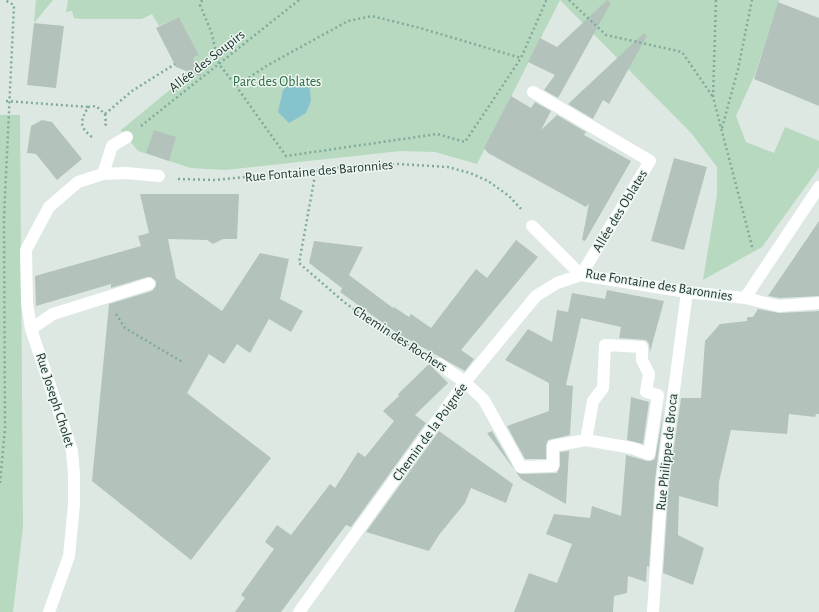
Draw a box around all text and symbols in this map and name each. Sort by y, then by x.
street label: Allée des Soupirs [166,26,248,96]
park label: Parc des Oblates [233,74,321,90]
street label: Rue Fontaine des Baronnies [244,156,394,186]
street label: Allée des Oblates [589,167,651,255]
street label: Rue Fontaine des Baronnies [584,265,734,305]
street label: Chemin des Rochers [350,302,450,376]
street label: Rue Joseph Cholet [32,351,78,449]
street label: Chemin de la Poignée [389,380,471,484]
street label: Rue Philippe de Broca [652,393,682,511]

